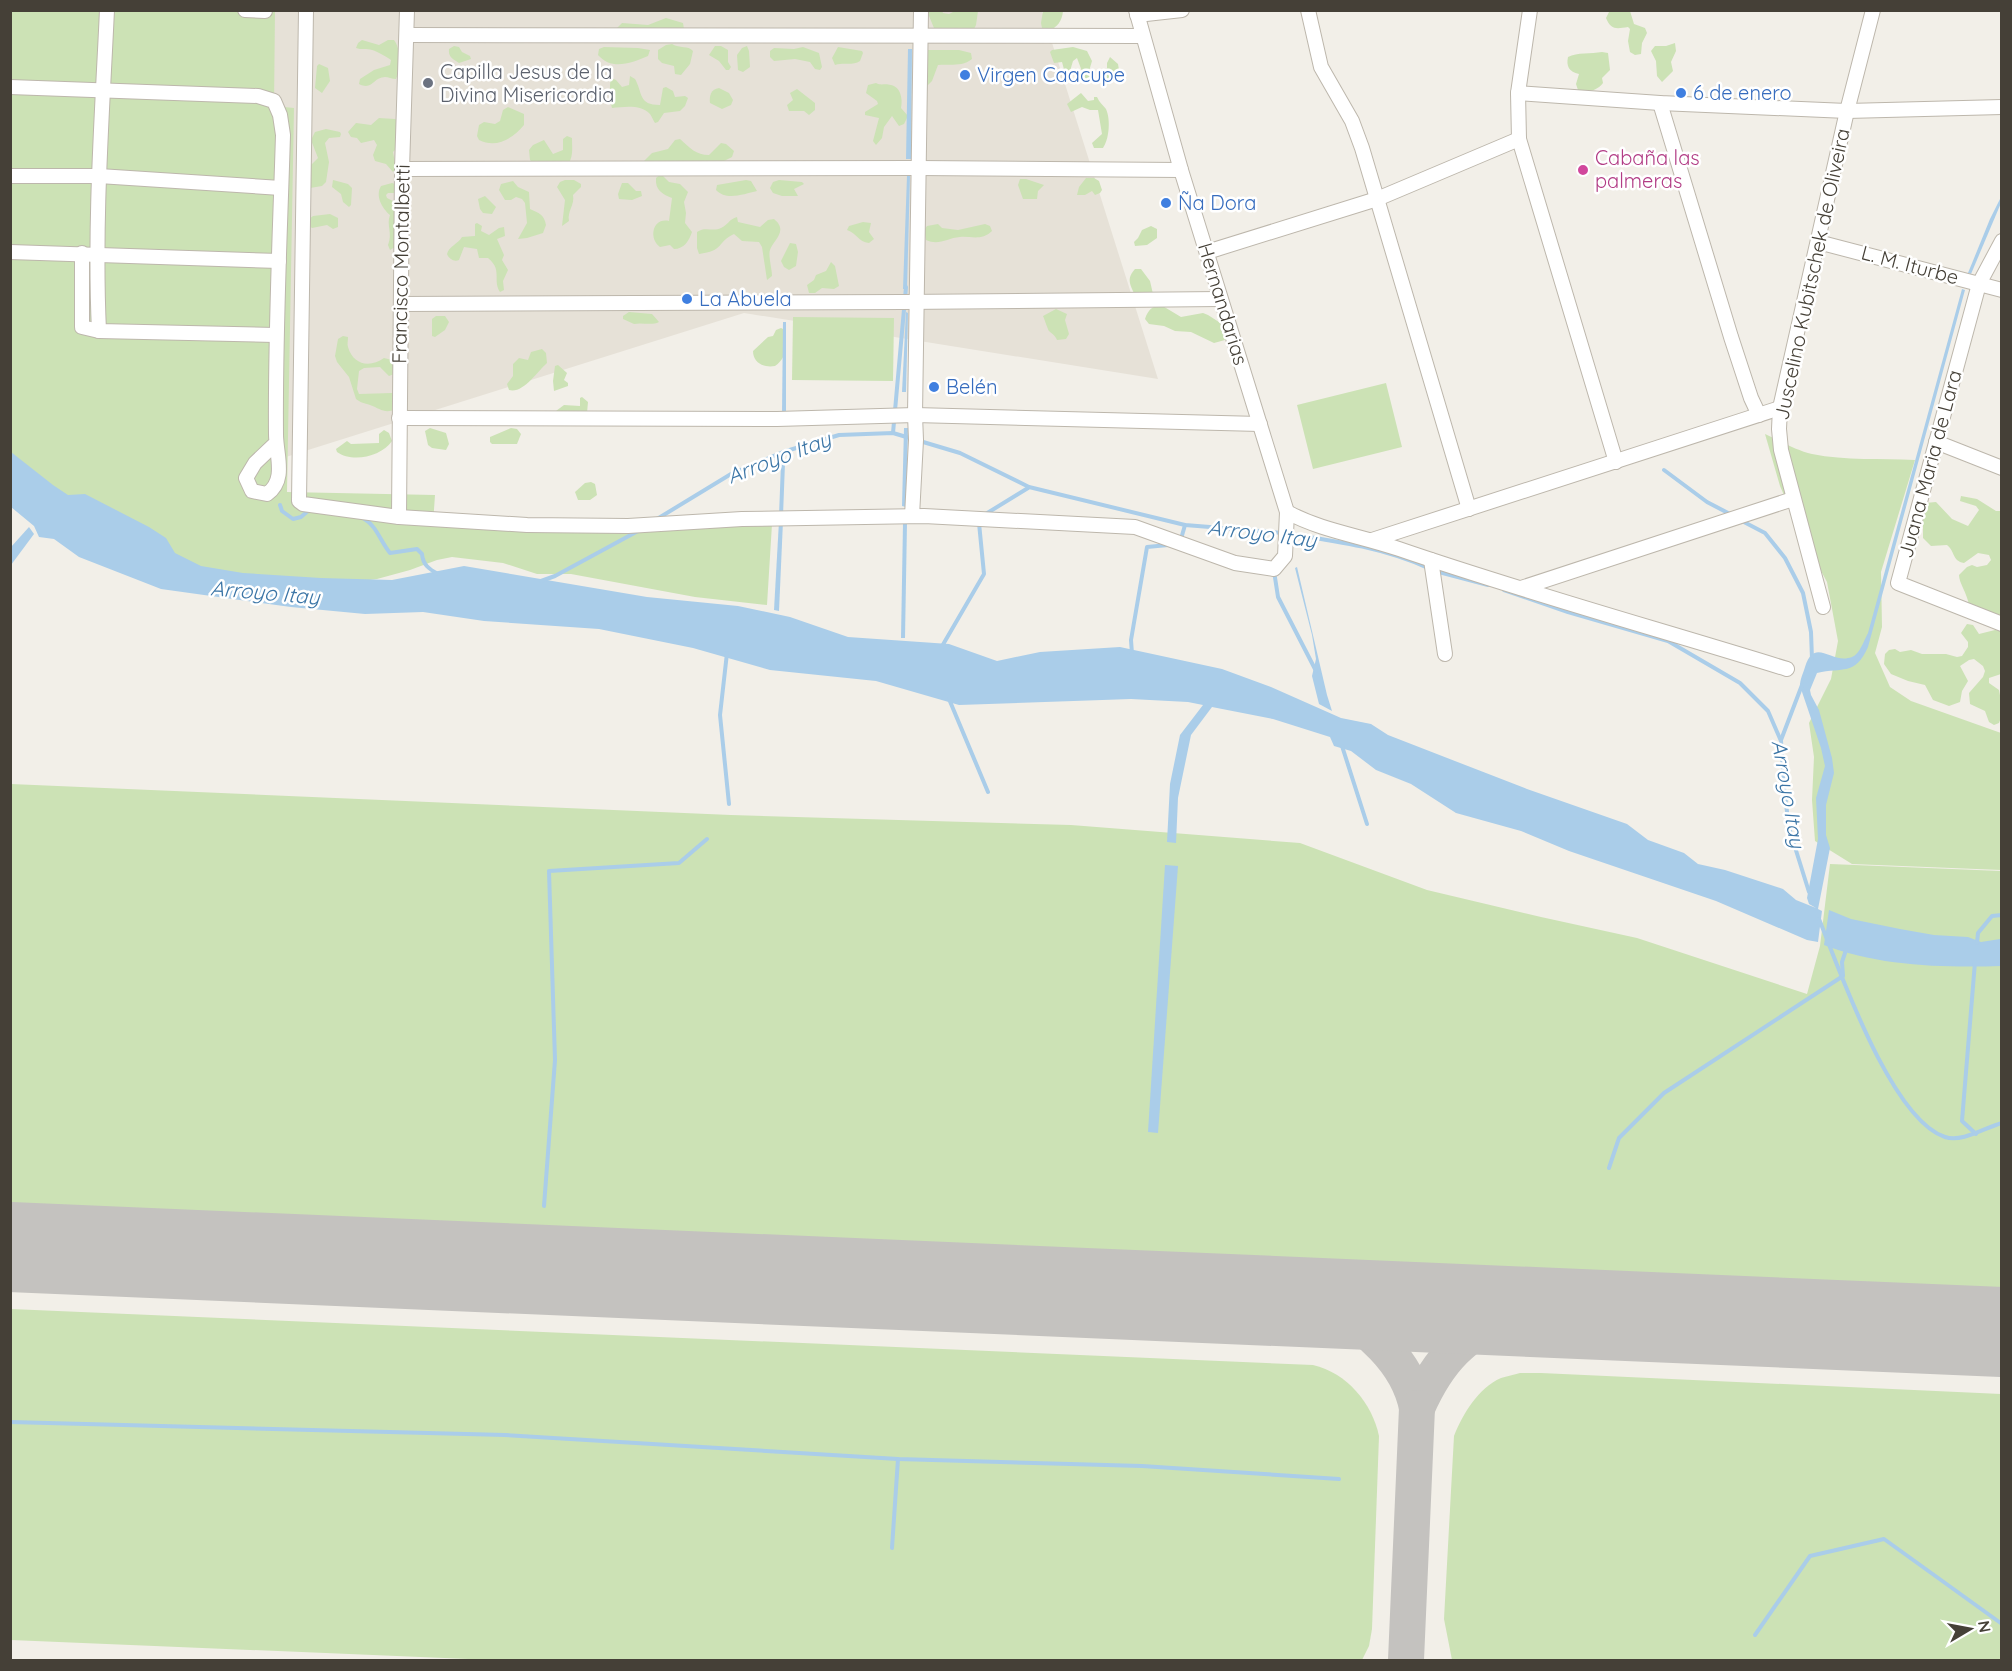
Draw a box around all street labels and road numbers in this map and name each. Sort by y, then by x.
street label: Juscelino Kubitschek de Oliveira [1768,126,1855,422]
street label: Francisco Montalbetti [386,164,415,364]
street label: Hernandarias [1193,240,1254,368]
street label: L. M. Iturbe [1859,240,1961,289]
street label: Juana Maria de Lara [1892,367,1967,561]

